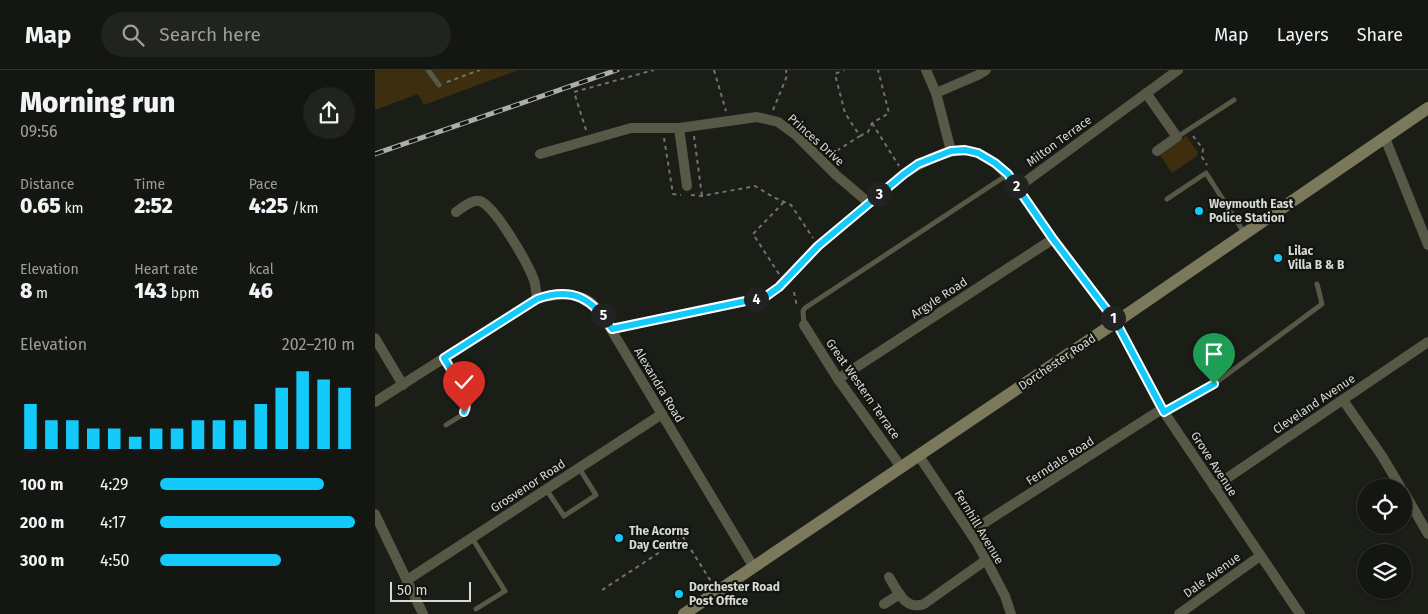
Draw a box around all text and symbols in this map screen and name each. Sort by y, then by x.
search box [101,12,451,57]
text: Map [25,21,71,49]
icon: search [119,21,147,49]
text: Search here [159,23,261,46]
text: Map [1214,24,1249,46]
text: Layers [1277,24,1329,46]
text: Share [1357,24,1403,46]
text: Morning run [20,86,175,119]
button: share [303,87,355,139]
street label: Princes Drive [785,111,847,169]
street label: Milton Terrace [1024,113,1094,169]
text: 09:56 [20,122,58,141]
pin: 2 [1003,174,1029,198]
text: Distance [20,176,74,193]
text: Time [134,176,165,193]
text: Pace [249,176,278,193]
text: 2 [1013,178,1020,195]
pin: 3 [867,182,891,206]
text: 3 [876,186,883,203]
text: 0.65 [20,193,61,219]
text: 2:52 [134,193,173,219]
text: 4:25 [249,193,288,219]
place label: Weymouth East Police Station [1209,197,1294,225]
text: km [61,200,84,217]
text: /km [288,200,318,217]
marker: Weymouth East Police Station [1193,205,1205,217]
place label: Lilac Villa B & B [1287,244,1345,272]
marker: Lilac Villa B & B [1272,252,1284,264]
text: Elevation [20,261,79,278]
text: Heart rate [134,261,198,278]
text: kcal [249,261,274,278]
street label: Argyle Road [908,275,970,321]
text: 8 [20,278,32,304]
text: 143 [134,278,167,304]
text: 46 [249,278,273,304]
text: m [32,285,48,302]
text: bpm [167,285,199,302]
pin: 4 [743,286,769,312]
text: 4 [753,291,760,308]
pin: 5 [591,302,615,328]
pin: 1 [1101,306,1125,330]
text: 5 [600,307,607,324]
text: 1 [1110,310,1117,327]
street label: Dorchester Road [1016,331,1098,393]
pin [1193,333,1235,384]
text: Elevation [20,335,87,354]
text: 202–210 m [282,335,355,354]
street label: Great Western Terrace [823,336,903,442]
icon: arrive [1200,340,1228,368]
street label: Alexandra Road [631,345,687,425]
pin [443,361,485,412]
icon: check [450,368,478,396]
street label: Cleveland Avenue [1270,371,1358,437]
street label: Grove Avenue [1188,429,1240,499]
street label: Ferndale Road [1023,434,1097,488]
street label: Grosvenor Road [488,457,568,515]
text: 100 m [20,475,63,494]
text: 4:29 [100,475,129,494]
map controls [1357,479,1412,599]
button: locate [1357,479,1412,534]
street label: Fernhill Avenue [951,487,1007,567]
text: 200 m [20,513,64,532]
text: 4:17 [100,513,126,532]
place label: The Acorns Day Centre [629,524,689,552]
marker: The Acorns Day Centre [613,532,625,544]
button: layers [1357,544,1412,599]
street label: Dale Avenue [1181,550,1243,600]
text: 300 m [20,551,64,570]
text: 4:50 [100,551,129,570]
scale bar [390,579,471,602]
place label: Dorchester Road Post Office [689,580,780,608]
text: 50 m [397,582,428,599]
marker: Dorchester Road Post Office [673,588,685,600]

